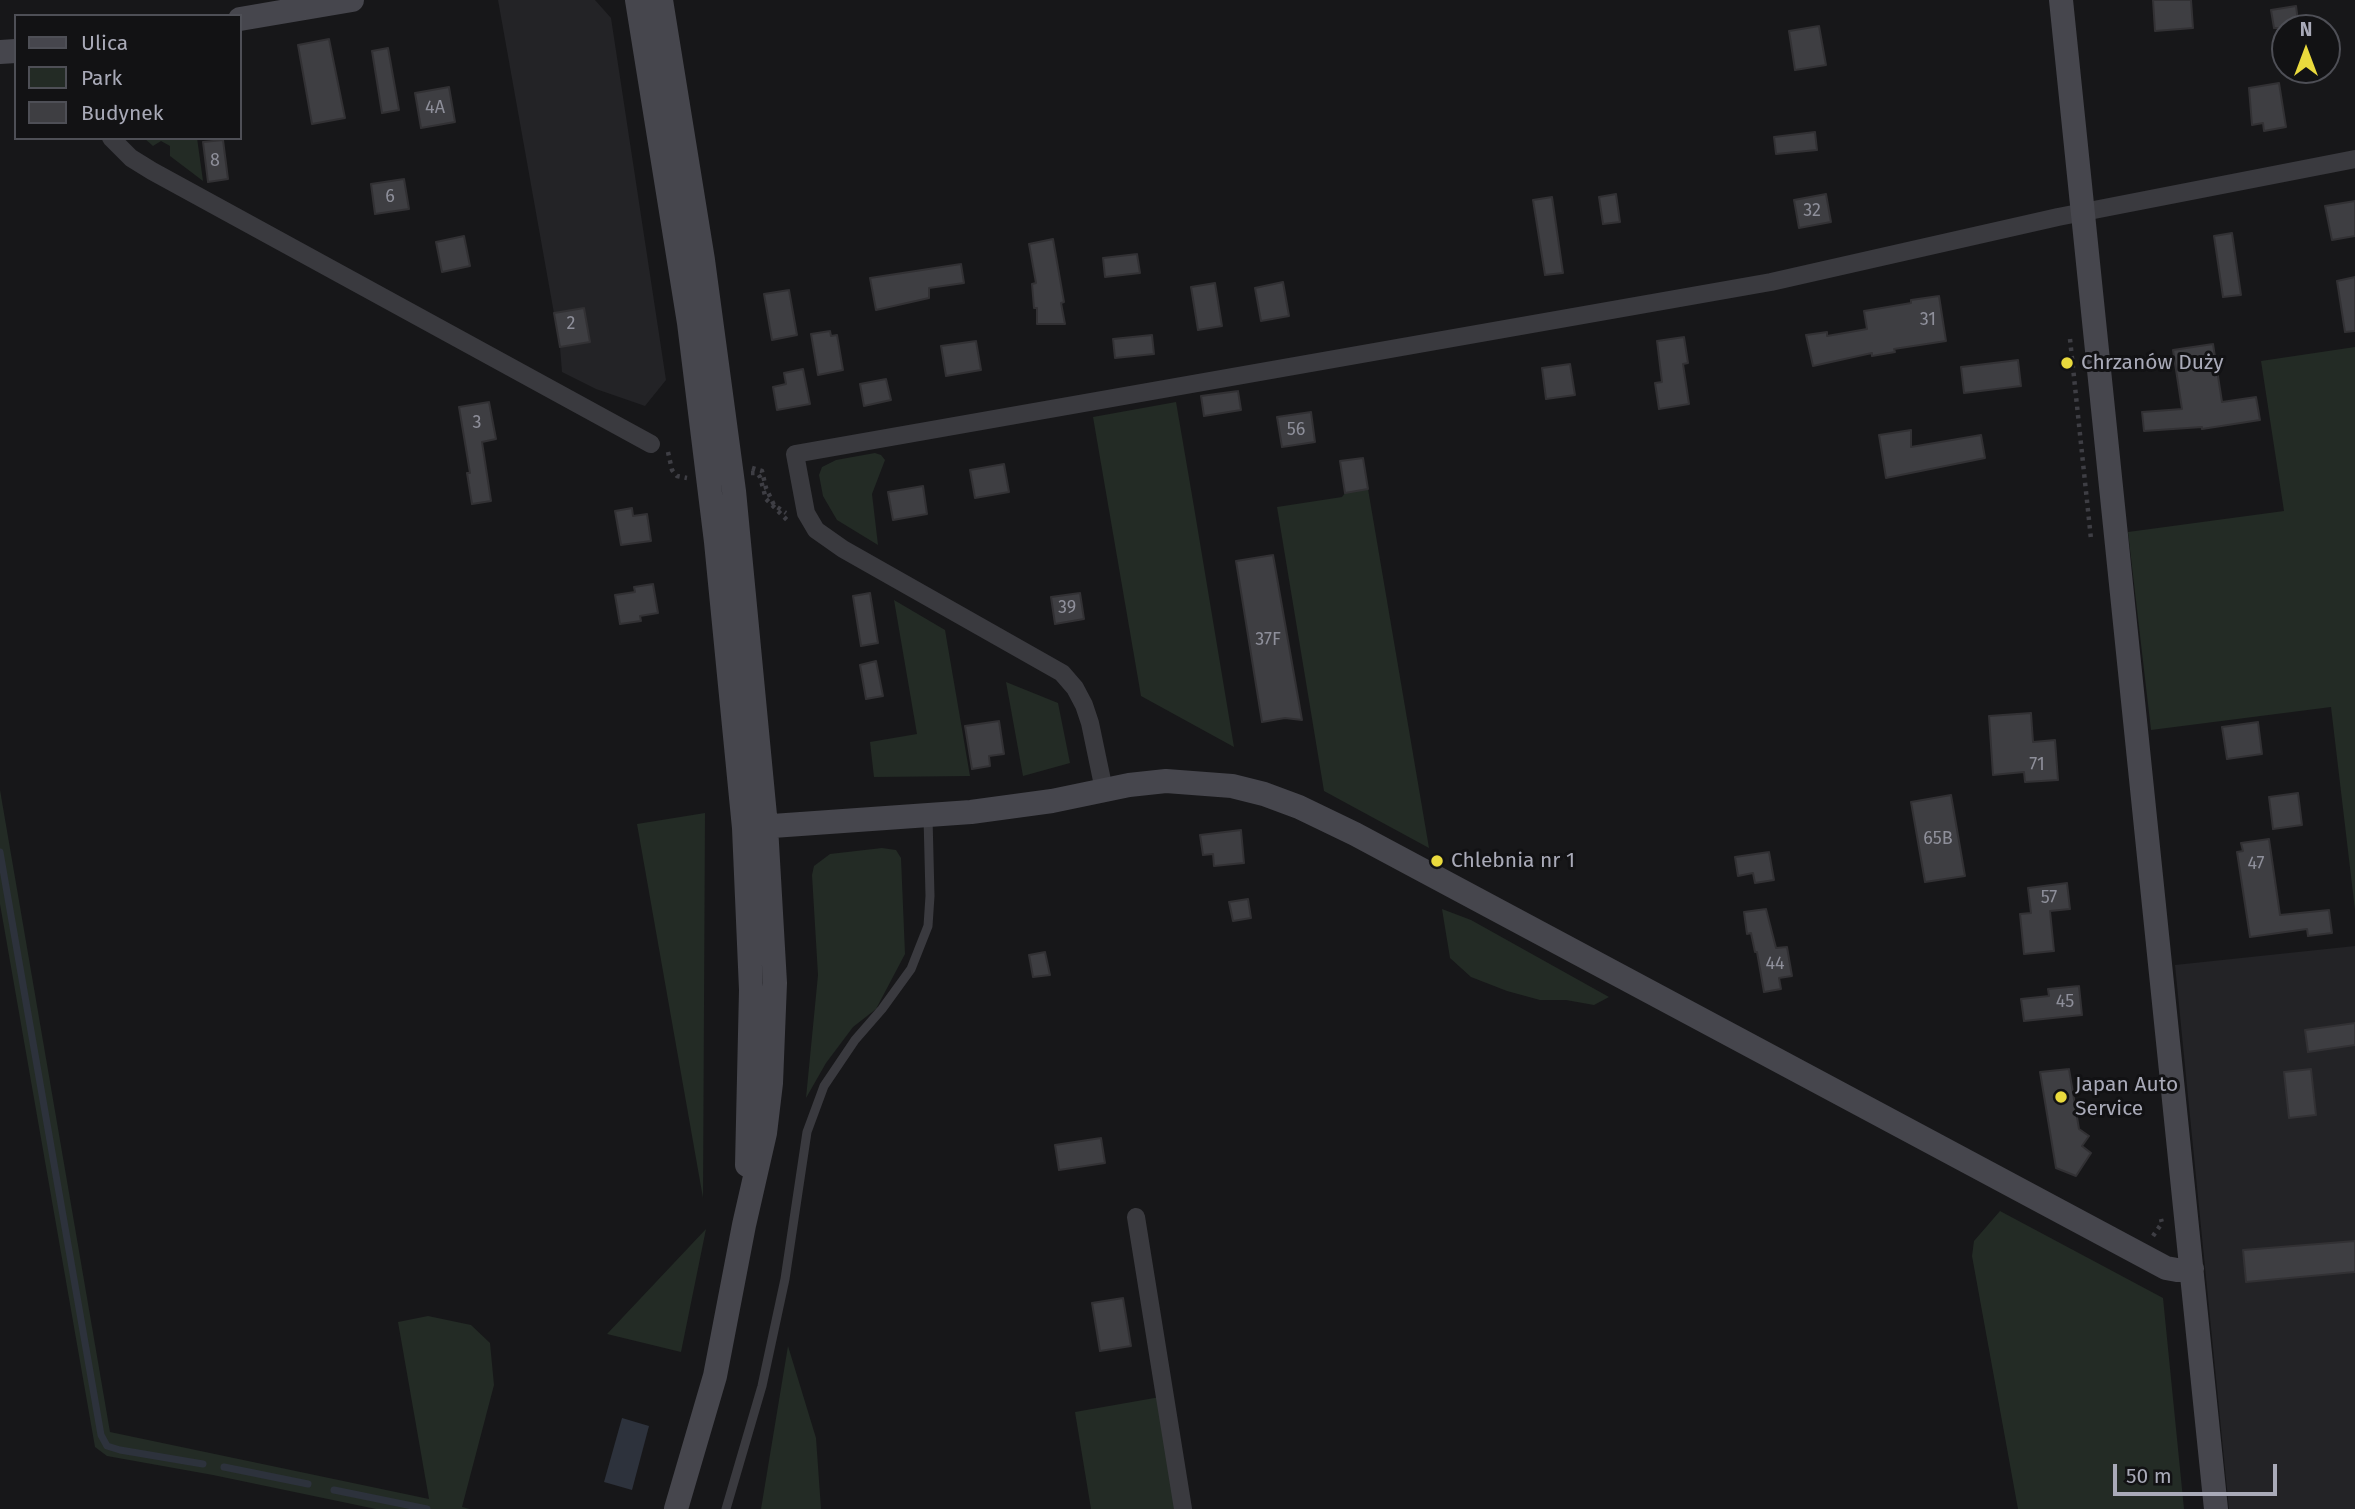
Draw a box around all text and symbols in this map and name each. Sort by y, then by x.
legend [14,14,242,140]
north arrow [2271,14,2341,84]
text: N [2300,18,2312,41]
text: Ulica [81,30,128,56]
text: Park [81,65,122,91]
house number: 4A [425,97,445,119]
text: Budynek [81,100,163,126]
house number: 8 [210,150,220,172]
house number: 6 [385,186,395,208]
house number: 32 [1803,200,1821,222]
house number: 31 [1920,309,1936,331]
house number: 2 [567,313,575,335]
place label: Chrzanów Duży [2081,350,2223,376]
marker: Chrzanów Duży [2059,355,2075,371]
house number: 3 [473,412,481,434]
house number: 56 [1287,419,1305,441]
house number: 39 [1058,597,1076,619]
house number: 37F [1255,629,1281,651]
house number: 71 [2029,754,2045,776]
house number: 65B [1923,828,1953,850]
place label: Chlebnia nr 1 [1451,848,1575,874]
marker: Chlebnia nr 1 [1429,853,1445,869]
house number: 47 [2247,853,2265,875]
house number: 57 [2041,887,2057,909]
house number: 44 [1765,953,1785,975]
house number: 45 [2056,991,2074,1013]
place label: Japan Auto Service [2075,1072,2178,1122]
marker: Japan Auto Service [2053,1089,2069,1105]
scale bar [2117,1450,2282,1494]
text: 50 m [2126,1463,2172,1489]

